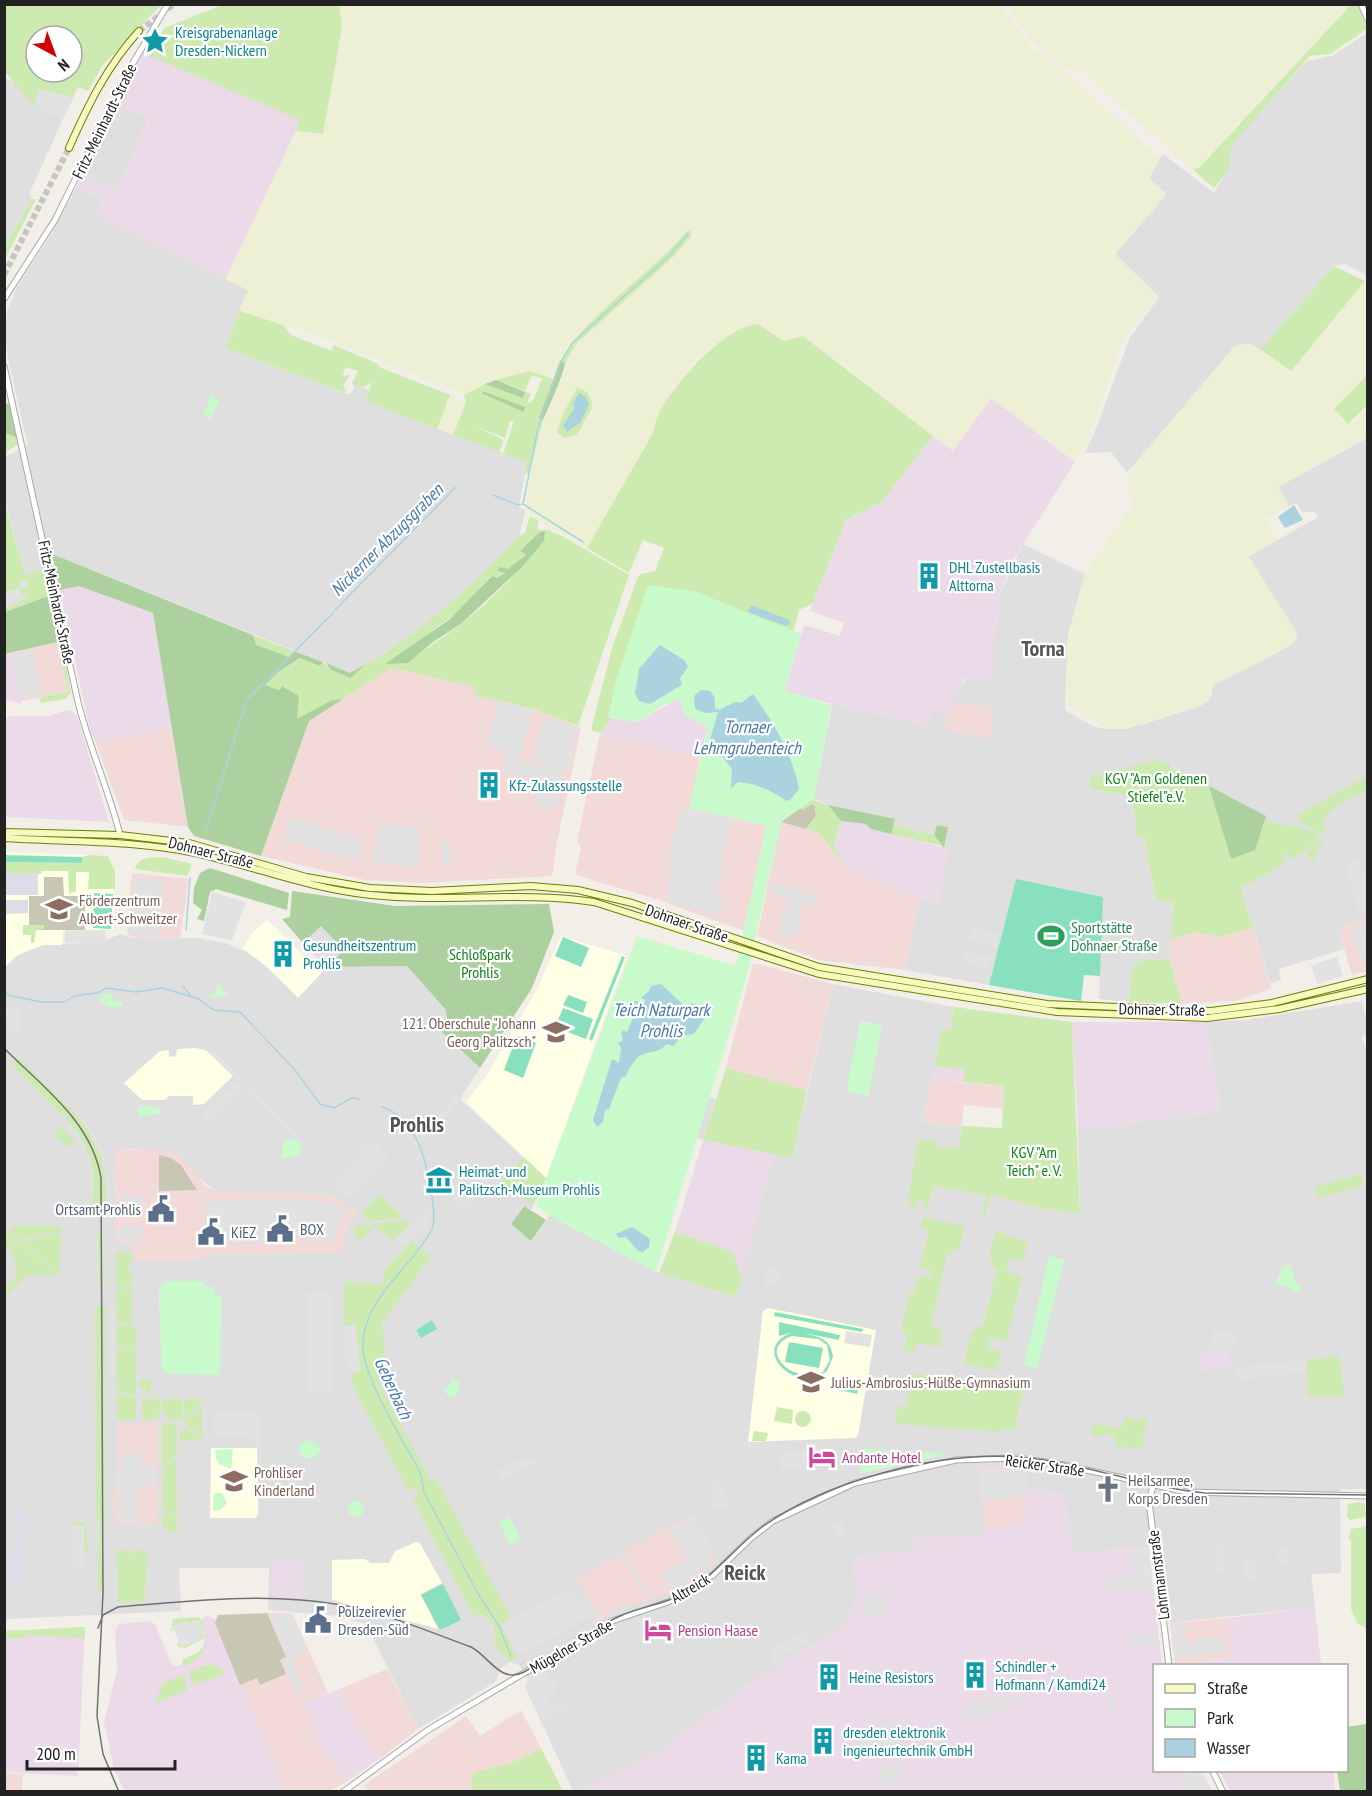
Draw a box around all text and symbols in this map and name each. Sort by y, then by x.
place label: Kreisgrabenanlage Dresden-Nickern [175,22,278,60]
north arrow [24,24,84,84]
place icon: Kreisgrabenanlage Dresden-Nickern [140,26,170,56]
text: N [54,55,74,76]
street label: Fritz-Meinhardt-Straße [67,60,141,182]
water label: Nickerner Abzugsgraben [325,478,449,601]
street label: Fritz-Meinhardt-Straße [34,538,80,666]
place label: DHL Zustellbasis Alttorna [949,557,1040,595]
building icon: DHL Zustellbasis Alttorna [914,561,944,591]
district label: Torna [1021,634,1065,662]
water label: Tornaer Lehmgrubenteich [693,715,802,759]
park label: KGV "Am Goldenen Stiefel"e.V. [1105,768,1207,806]
building icon: Kfz-Zulassungsstelle [474,770,504,800]
place label: Kfz-Zulassungsstelle [509,775,622,795]
street label: Dohnaer Straße [167,832,255,872]
place label: Förderzentrum Albert-Schweitzer [79,890,178,928]
school or university icon: Förderzentrum Albert-Schweitzer [44,894,74,924]
street label: Dohnaer Straße [643,899,731,947]
place label: Sportstätte Dohnaer Straße [1071,917,1158,955]
sports icon: Sportstätte Dohnaer Straße [1036,921,1066,951]
place label: Gesundheitszentrum Prohlis [303,935,416,973]
building icon: Gesundheitszentrum Prohlis [268,939,298,969]
park label: Schloßpark Prohlis [449,944,512,982]
water label: Teich Naturpark Prohlis [612,998,712,1042]
street label: Dohnaer Straße [1119,998,1205,1020]
place label: 121. Oberschule "Johann Georg Palitzsch" [402,1013,536,1051]
school or university icon: 121. Oberschule "Johann Georg Palitzsch" [541,1017,571,1047]
district label: Prohlis [390,1110,444,1138]
park label: KGV "Am Teich" e. V. [1006,1142,1062,1180]
place label: Heimat- und Palitzsch-Museum Prohlis [459,1161,600,1199]
museum icon: Heimat- und Palitzsch-Museum Prohlis [424,1165,454,1195]
public building icon: Ortsamt Prohlis [146,1194,176,1224]
place label: Ortsamt Prohlis [55,1199,141,1219]
public building icon: BOX [265,1214,295,1244]
public building icon: KiEZ [196,1217,226,1247]
place label: BOX [300,1219,324,1239]
place label: KiEZ [231,1222,256,1242]
water label: Geberbach [369,1353,418,1423]
school or university icon: Julius-Ambrosius-Hülße-Gymnasium [796,1367,826,1397]
place label: Julius-Ambrosius-Hülße-Gymnasium [830,1372,1030,1392]
hotel icon: Andante Hotel [807,1442,837,1472]
place label: Andante Hotel [842,1447,922,1467]
street label: Reicker Straße [1004,1450,1086,1480]
place label: Prohliser Kinderland [254,1462,314,1500]
school or university icon: Prohliser Kinderland [219,1466,249,1496]
place label: Heilsarmee, Korps Dresden [1128,1470,1208,1508]
church icon: Heilsarmee, Korps Dresden [1093,1474,1123,1504]
street label: Lohrmannstraße [1143,1529,1173,1621]
district label: Reick [724,1558,767,1586]
street label: Altreick [667,1568,714,1607]
place label: Polizeirevier Dresden-Süd [338,1601,409,1639]
public building icon: Polizeirevier Dresden-Süd [303,1605,333,1635]
street label: Mügelner Straße [526,1614,616,1678]
hotel icon: Pension Haase [643,1615,673,1645]
place label: Pension Haase [678,1620,758,1640]
place label: Schindler + Hofmann / Kamdi24 [995,1656,1106,1694]
building icon: Schindler + Hofmann / Kamdi24 [960,1660,990,1690]
building icon: Heine Resistors [814,1662,844,1692]
legend [1153,1664,1348,1772]
place label: Heine Resistors [849,1667,934,1687]
text: Straße [1207,1676,1248,1699]
text: Park [1207,1706,1234,1729]
place label: dresden elektronik ingenieurtechnik GmbH [843,1722,973,1760]
building icon: dresden elektronik ingenieurtechnik GmbH [808,1726,838,1756]
scale bar [27,1733,176,1771]
text: Wasser [1207,1736,1250,1759]
text: 200 m [36,1742,76,1765]
building icon: Kama [741,1743,771,1773]
place label: Kama [776,1748,807,1768]

